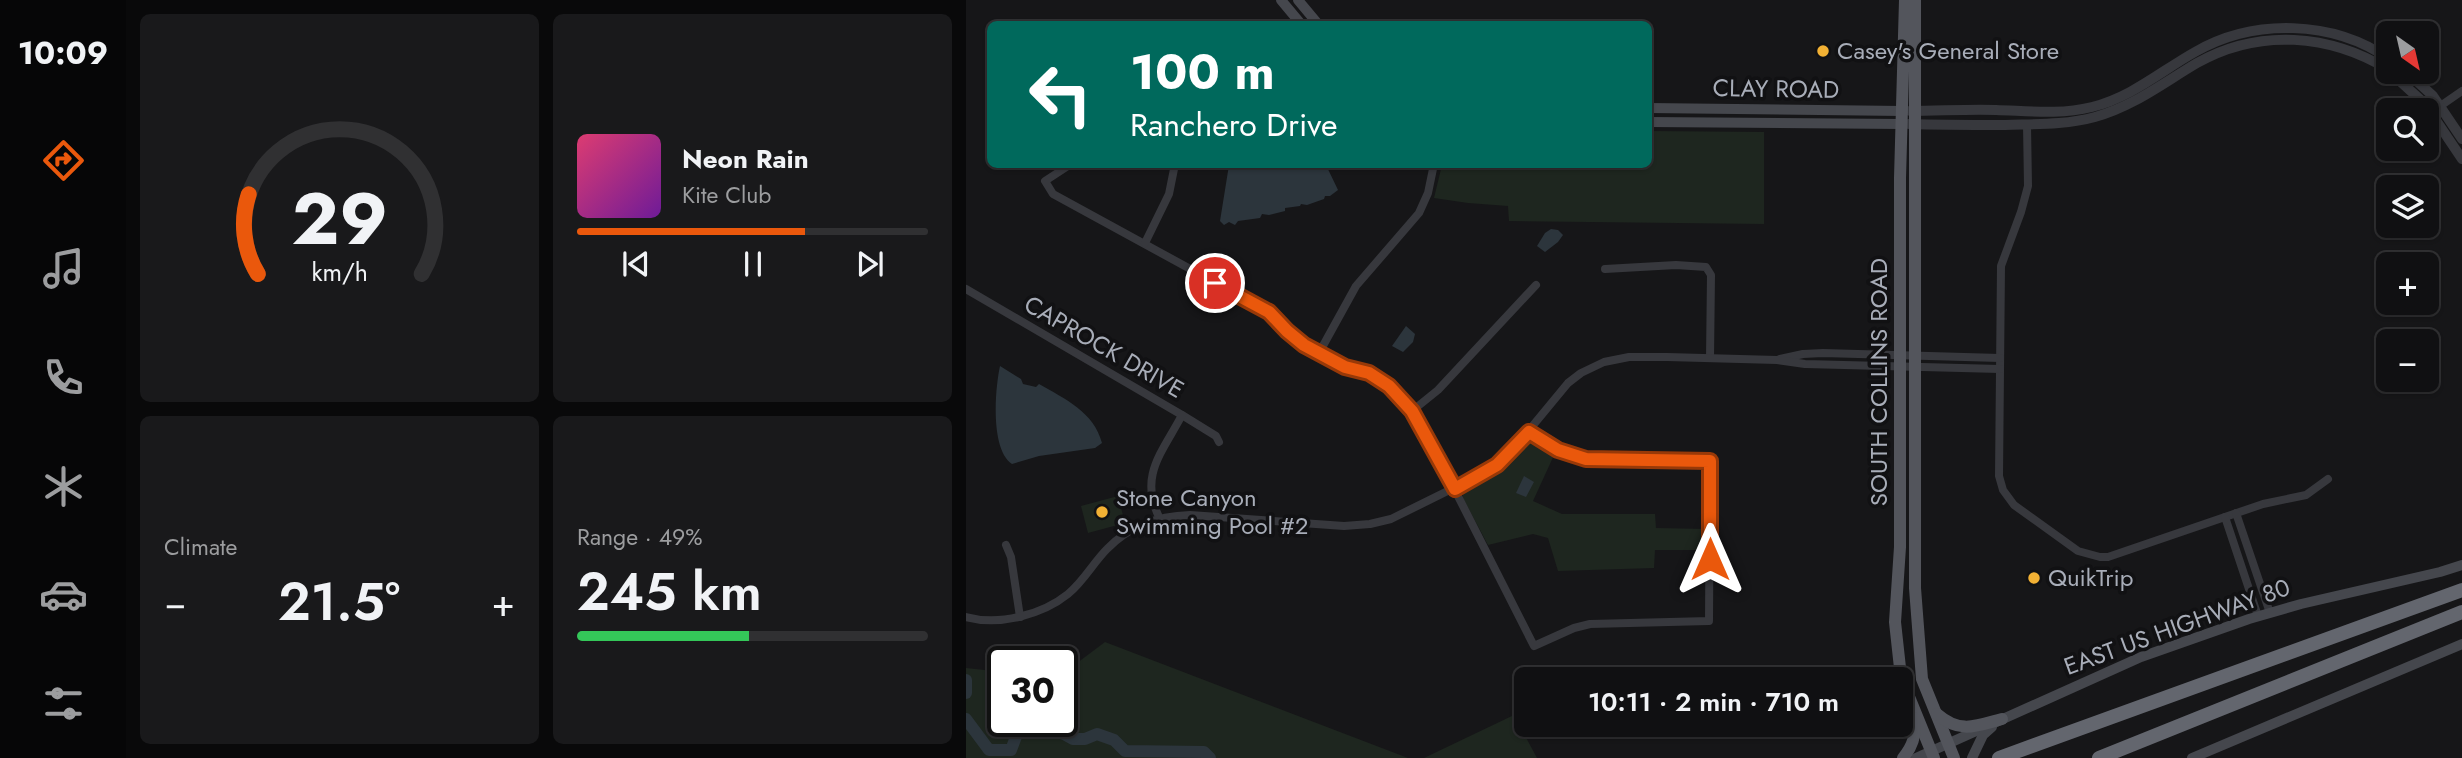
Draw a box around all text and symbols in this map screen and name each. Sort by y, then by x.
north arrow [2376,21,2440,84]
map controls [2376,21,2439,392]
text: 10:09 [18,30,108,76]
place label: Casey's General Store [1837,33,2059,68]
text: 100 m [1130,37,1275,107]
marker: Casey's General Store [1815,43,1831,59]
icon: left [1015,49,1106,140]
street label: CLAY ROAD [1712,70,1840,107]
button: search [2376,98,2439,161]
text: Ranchero Drive [1130,102,1337,148]
icon: directions [39,136,88,185]
text: Neon Rain [682,140,809,178]
text: 29 [291,167,388,272]
button: layers [2376,175,2439,238]
text: Kite Club [682,178,771,212]
icon: music [39,244,88,293]
icon: previous [617,245,655,283]
icon: pause [734,245,772,283]
icon: next [851,245,889,283]
button: + [2376,252,2439,315]
pin [1185,253,1245,313]
text: km/h [311,254,368,290]
street label: SOUTH COLLINS ROAD [1861,258,1896,506]
icon: arrive [1196,264,1234,302]
street label: CAPROCK DRIVE [1018,287,1191,407]
button: − [2376,329,2439,392]
icon: phone [39,353,88,402]
icon: climate [39,462,88,511]
place label: Stone Canyon Swimming Pool #2 [1116,480,1308,543]
marker: Stone Canyon Swimming Pool #2 [1094,504,1110,520]
text: Range · 49% [577,520,703,554]
position arrow [1673,522,1747,596]
text: Climate [164,530,237,564]
text: 245 km [577,554,762,630]
place label: QuikTrip [2048,560,2133,595]
text: 21.5° [278,564,400,640]
street label: EAST US HIGHWAY 80 [2059,569,2295,684]
icon: car [39,570,88,619]
marker: QuikTrip [2026,570,2042,586]
text: − [164,575,186,630]
text: + [492,575,515,630]
speed limit sign: 30 [987,646,1078,737]
icon: filters [39,679,88,728]
text: 10:11 · 2 min · 710 m [1588,683,1839,721]

